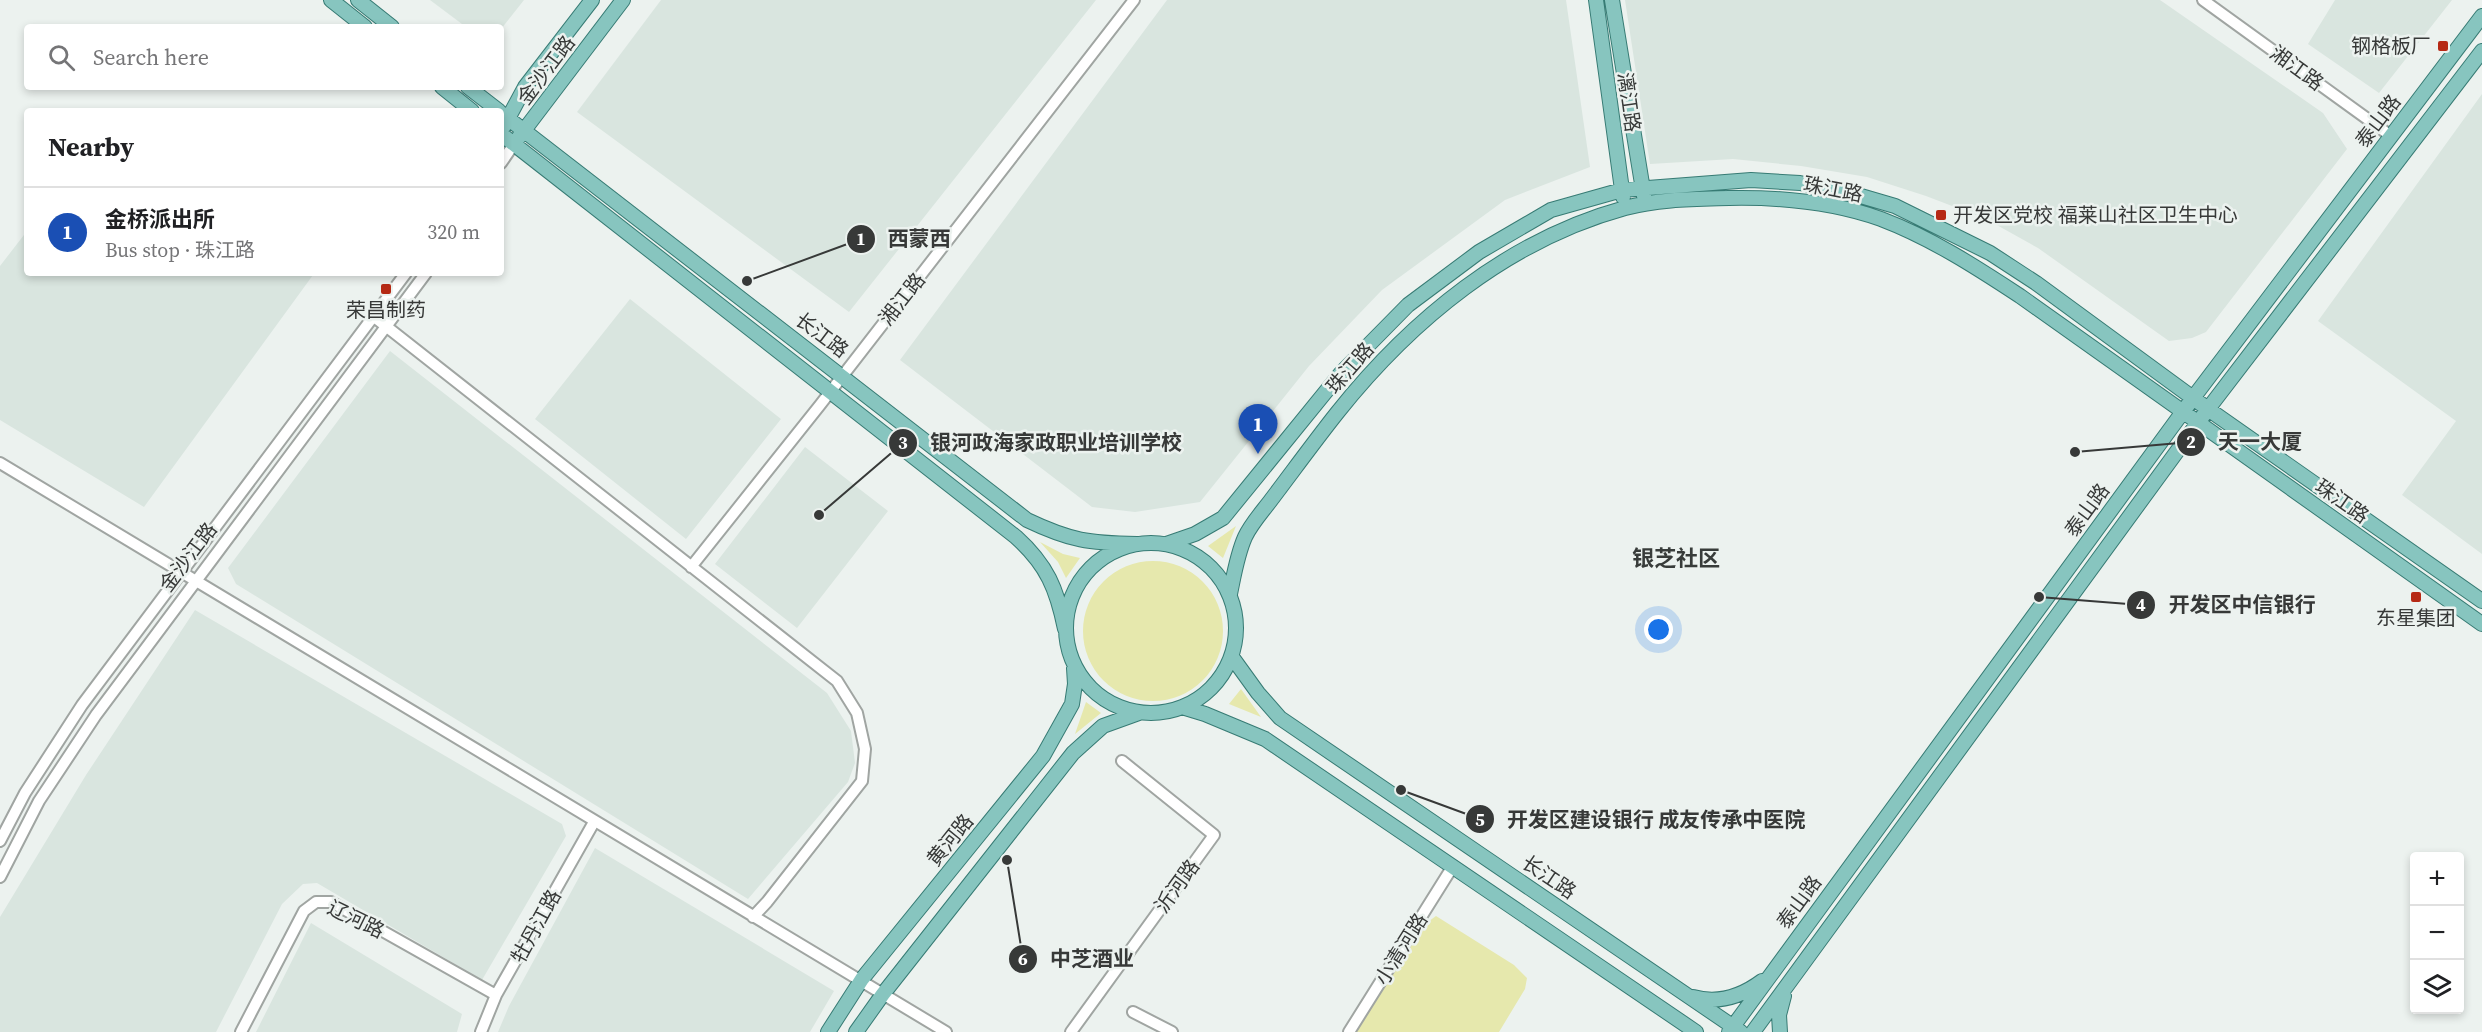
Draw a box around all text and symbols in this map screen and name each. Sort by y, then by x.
search box [24,24,504,90]
street label: 金沙江路 [511,30,581,110]
place label: 钢格板厂 [2351,32,2431,60]
street label: 湘江路 [2265,39,2329,97]
marker: 钢格板厂 [2436,39,2450,53]
icon: search [45,41,78,74]
text: Search here [93,42,209,72]
street label: 漓江路 [1611,70,1647,134]
street label: 泰山路 [2349,89,2407,153]
text: Nearby [48,129,134,165]
street label: 珠江路 [1801,170,1865,208]
place label: 开发区党校 福莱山社区卫生中心 [1953,201,2238,229]
text: 金桥派出所 [105,204,215,234]
marker: 开发区党校 福莱山社区卫生中心 [1934,208,1948,222]
text: 1 [62,218,73,246]
text: 320 m [427,218,480,246]
callout: 西蒙西 [846,219,963,258]
text: 西蒙西 [888,224,951,253]
text: 1 [856,226,866,251]
text: Bus stop · 珠江路 [105,236,255,264]
street label: 湘江路 [872,267,932,331]
marker: 荣昌制药 [379,282,393,296]
place label: 荣昌制药 [346,296,426,324]
street label: 长江路 [790,306,854,364]
street label: 珠江路 [1320,336,1380,400]
pin: 1 [1238,404,1278,454]
callout: 银河政海家政职业培训学校 [888,423,1194,462]
callout: 天一大厦 [2176,423,2314,462]
text: 天一大厦 [2218,427,2302,456]
text: 银河政海家政职业培训学校 [930,428,1182,457]
text: 2 [2186,429,2196,454]
text: 3 [898,430,908,455]
street label: 珠江路 [2309,472,2375,530]
street label: 泰山路 [2058,478,2116,542]
street label: 金沙江路 [153,517,223,597]
district label: 银芝社区 [1632,543,1720,573]
callout: 开发区中信银行 [2126,585,2327,624]
text: 开发区中信银行 [2169,590,2316,619]
marker: 东星集团 [2409,590,2423,604]
text: 4 [2136,592,2146,617]
place label: 东星集团 [2376,604,2456,632]
your location [1644,615,1673,644]
callout: 开发区建设银行 成友传承中医院 [1465,800,1817,839]
text: 开发区建设银行 成友传承中医院 [1507,805,1805,834]
text: 5 [1475,807,1485,832]
street label: 黄河路 [920,808,980,872]
street label: 长江路 [1516,849,1582,905]
map controls [2410,852,2464,1014]
button: + [2410,852,2464,906]
street label: 沂河路 [1148,854,1206,918]
street label: 泰山路 [1770,870,1828,934]
street label: 牡丹江路 [504,884,568,968]
street label: 辽河路 [323,893,389,945]
button: − [2410,906,2464,960]
street label: 小清河路 [1368,908,1434,990]
callout: 中芝酒业 [1008,940,1146,979]
text: 中芝酒业 [1050,944,1134,973]
text: 6 [1018,946,1028,971]
button: layers [2410,960,2464,1014]

